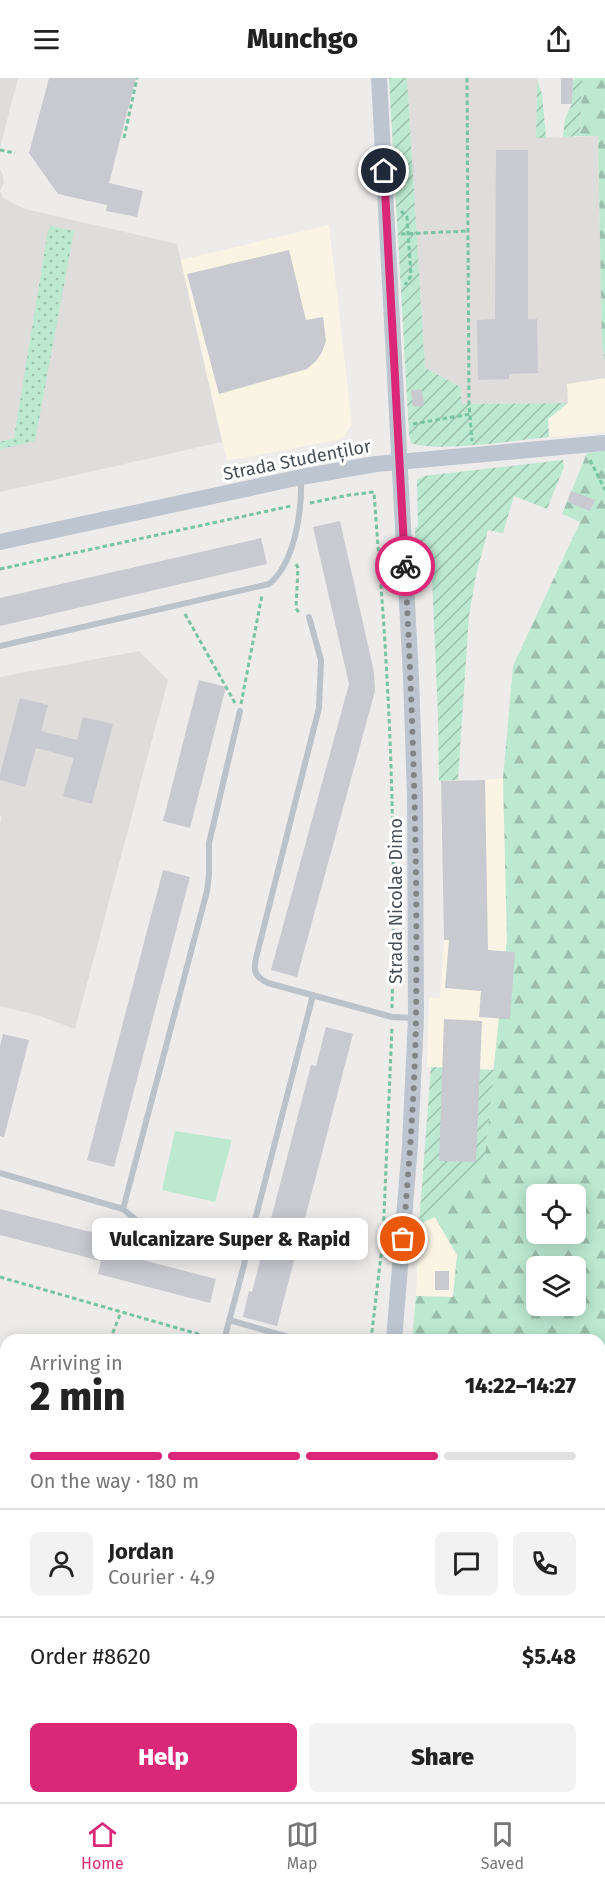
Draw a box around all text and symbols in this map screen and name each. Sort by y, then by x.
icon: menu [30,23,63,56]
text: Munchgo [247,23,358,55]
icon: share [542,23,575,56]
pin [358,145,409,196]
icon: home [367,154,400,187]
street label: Strada Studenților [221,435,373,486]
courier [375,536,435,596]
icon: bike [389,550,422,583]
street label: Strada Nicolae Dimo [385,818,407,984]
map controls [526,1184,586,1316]
button: locate [526,1184,586,1244]
pin [377,1213,428,1264]
callout: Vulcanizare Super & Rapid [91,1218,367,1260]
icon: bag [386,1222,419,1255]
text: Vulcanizare Super & Rapid [110,1227,350,1251]
button: layers [526,1256,586,1316]
text: Arriving in [30,1351,123,1375]
text: 14:22–14:27 [465,1372,576,1399]
text: 2 min [30,1374,126,1420]
text: On the way · 180 m [30,1469,199,1493]
button: person [30,1532,93,1595]
button: chat [435,1532,498,1595]
button: phone [513,1532,576,1595]
text: Jordan [108,1538,174,1565]
text: Courier · 4.9 [108,1565,215,1589]
text: Order #8620 [30,1643,151,1670]
text: $5.48 [522,1643,576,1670]
button: Help [30,1723,297,1792]
button: Share [309,1723,576,1792]
tab: Home [81,1818,124,1873]
tab: Map [286,1818,319,1873]
tab: Saved [481,1818,524,1873]

